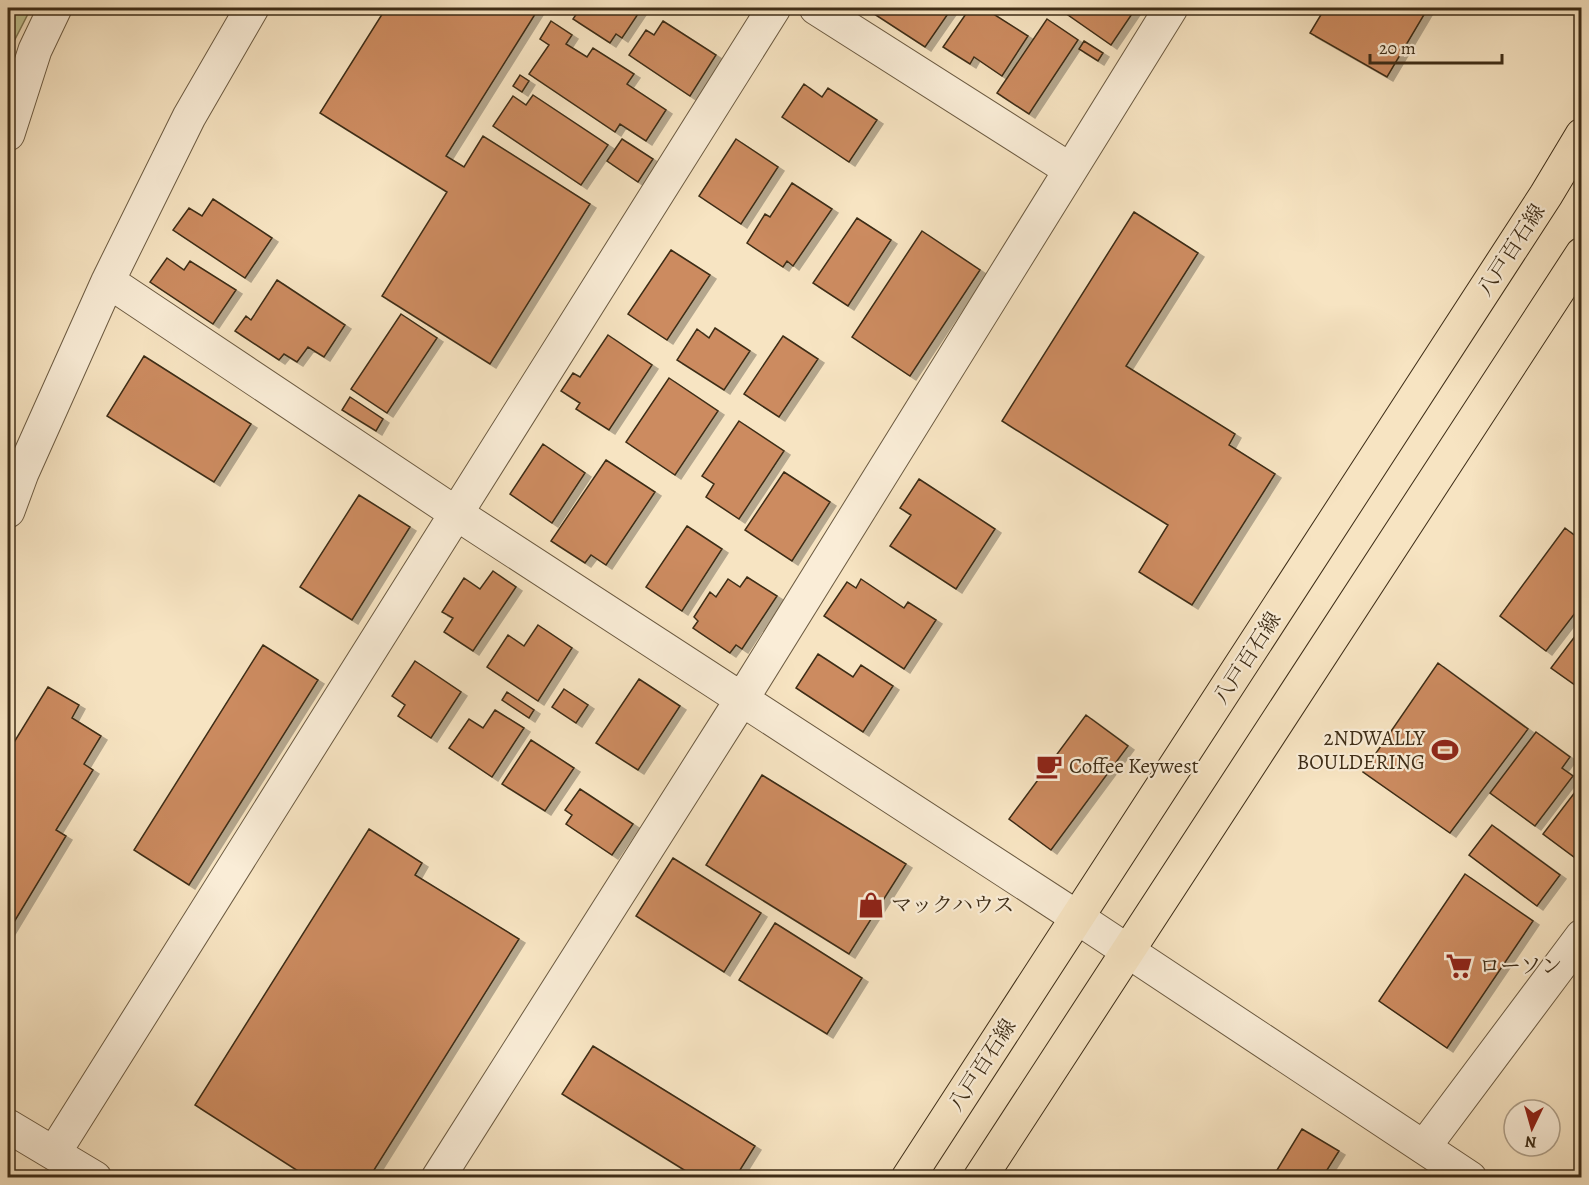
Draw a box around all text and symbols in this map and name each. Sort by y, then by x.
scale bar [1370,27,1502,65]
text: 20 m [1379,36,1416,60]
street label: 八戸百石線 [1471,198,1551,302]
street label: 八戸百石線 [1207,606,1287,710]
place label: 2NDWALLY BOULDERING [1297,724,1426,776]
sports icon: 2NDWALLY BOULDERING [1430,735,1460,765]
cafe icon: Coffee Keywest [1034,751,1064,781]
place label: Coffee Keywest [1069,752,1199,780]
shop icon: マックハウス [856,890,886,920]
place label: マックハウス [891,891,1014,919]
supermarket icon: ローソン [1444,951,1474,981]
place label: ローソン [1479,952,1562,980]
street label: 八戸百石線 [942,1013,1022,1117]
north arrow [1502,1098,1562,1158]
text: N [1524,1130,1538,1153]

